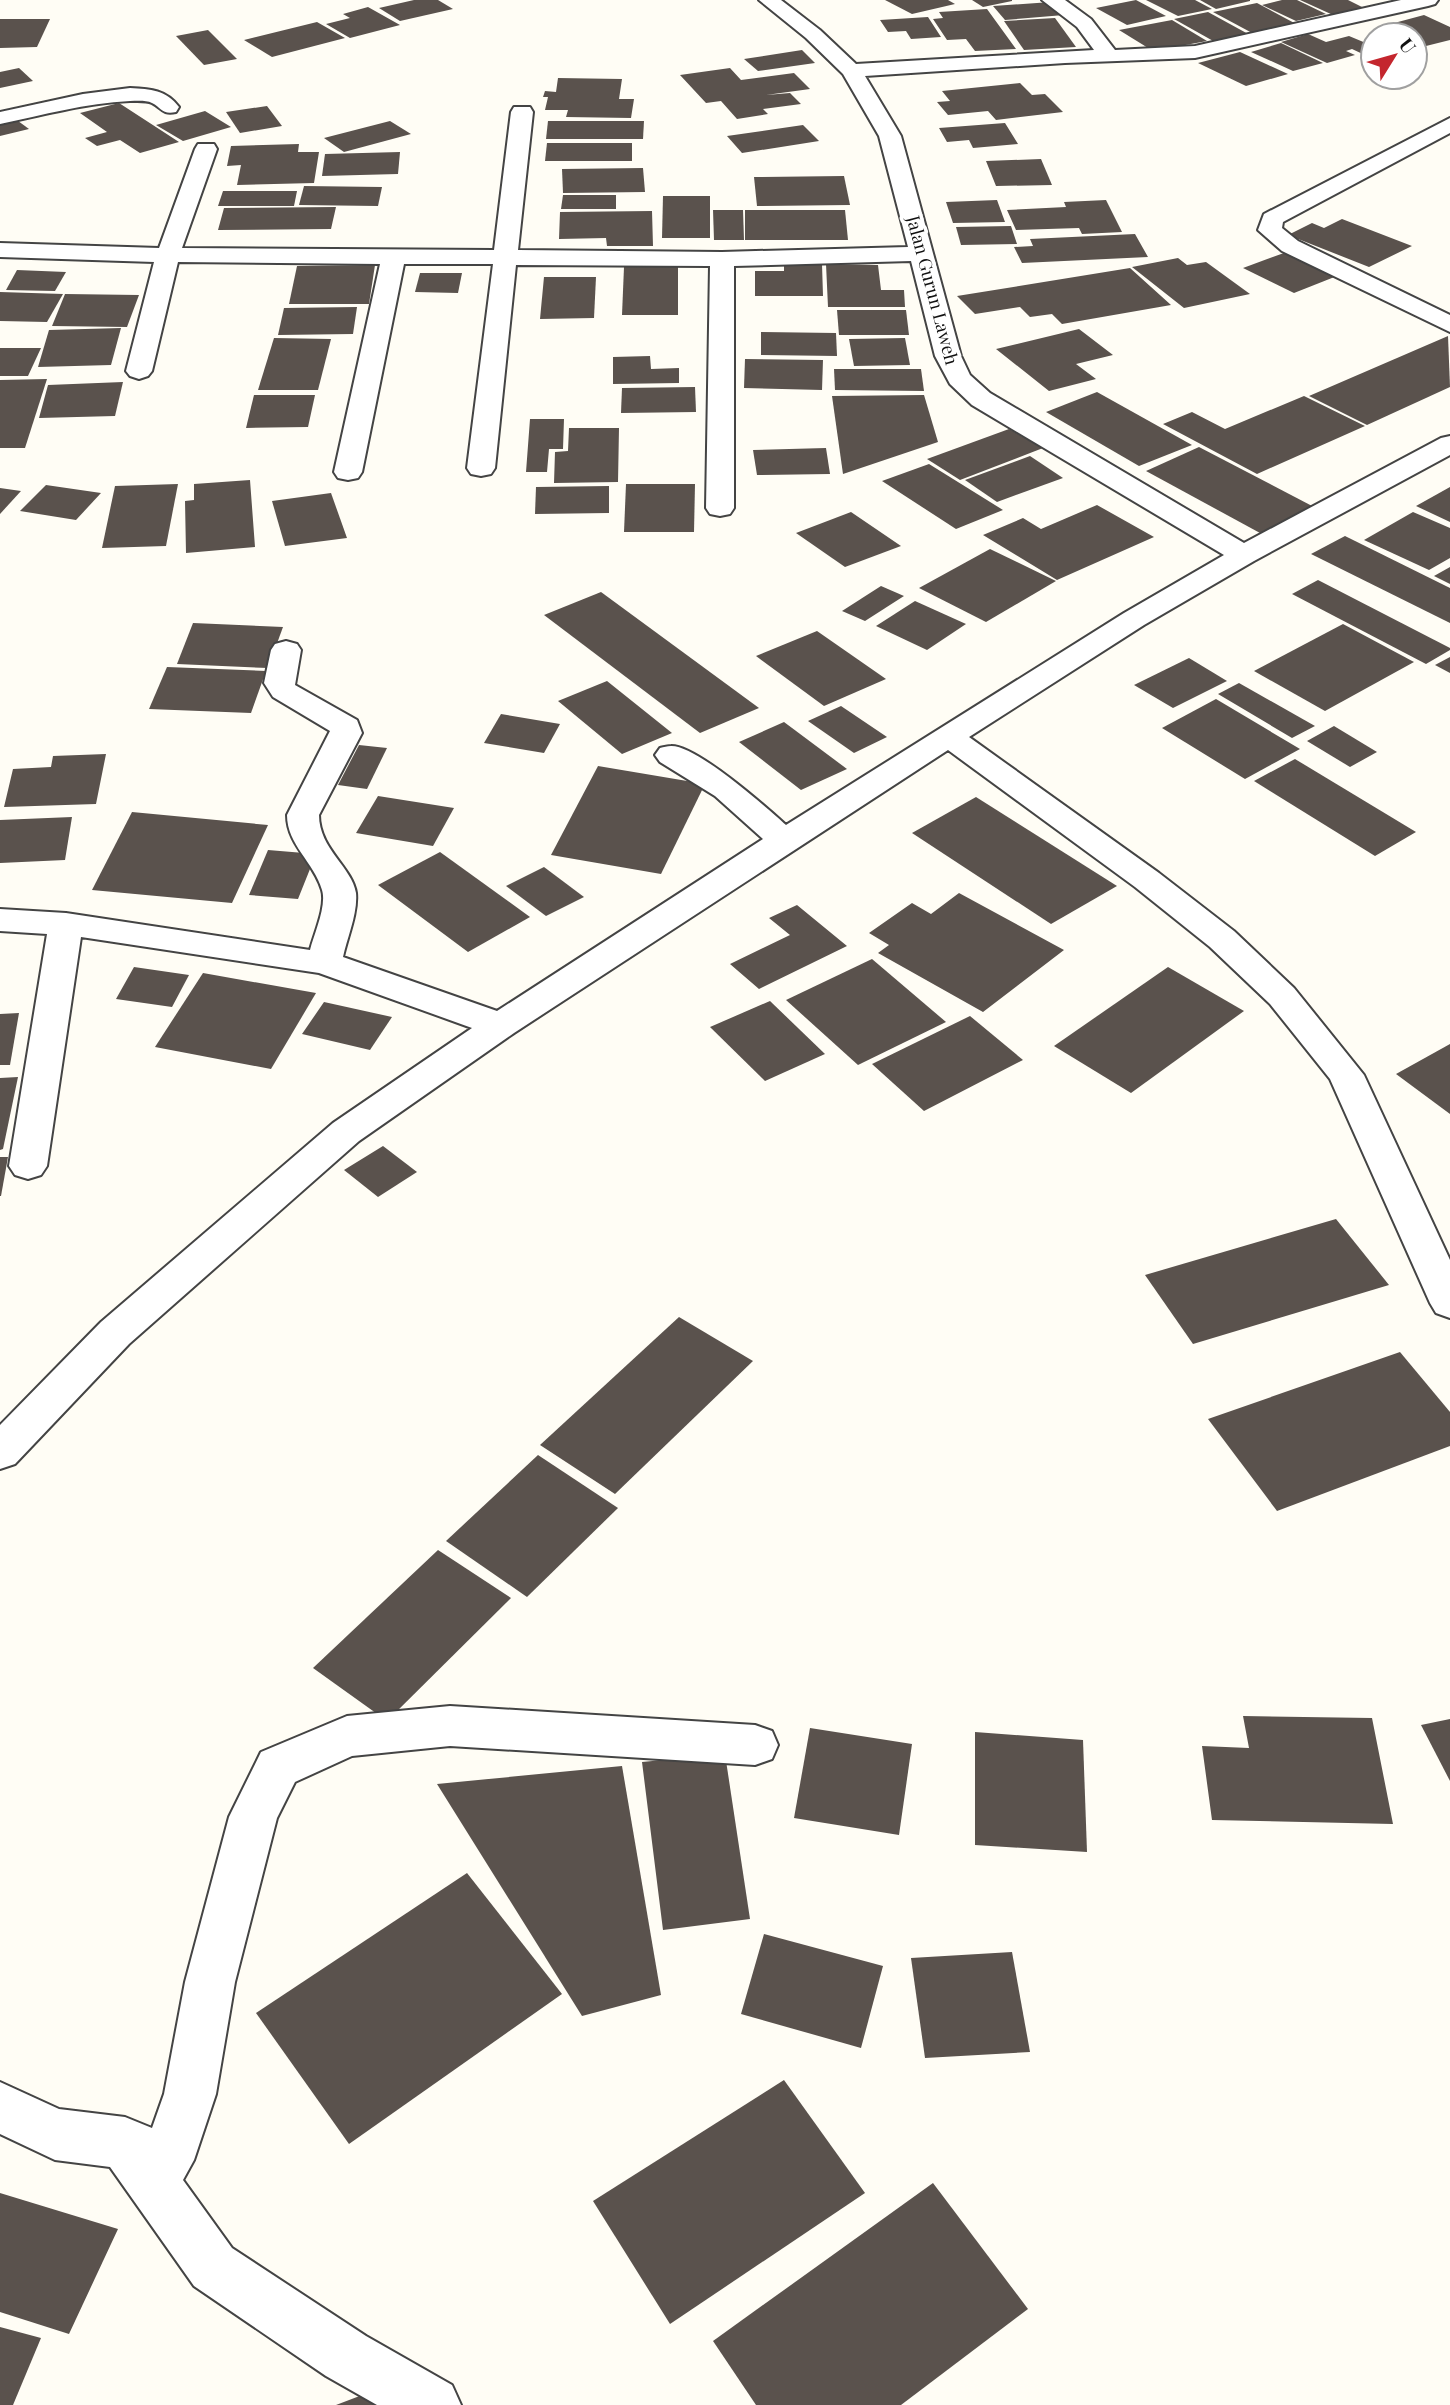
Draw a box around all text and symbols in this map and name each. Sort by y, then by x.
north arrow [1359,21,1429,91]
text: U [1394,32,1423,58]
street label: Jalan Gurun Laweh [901,212,965,368]

